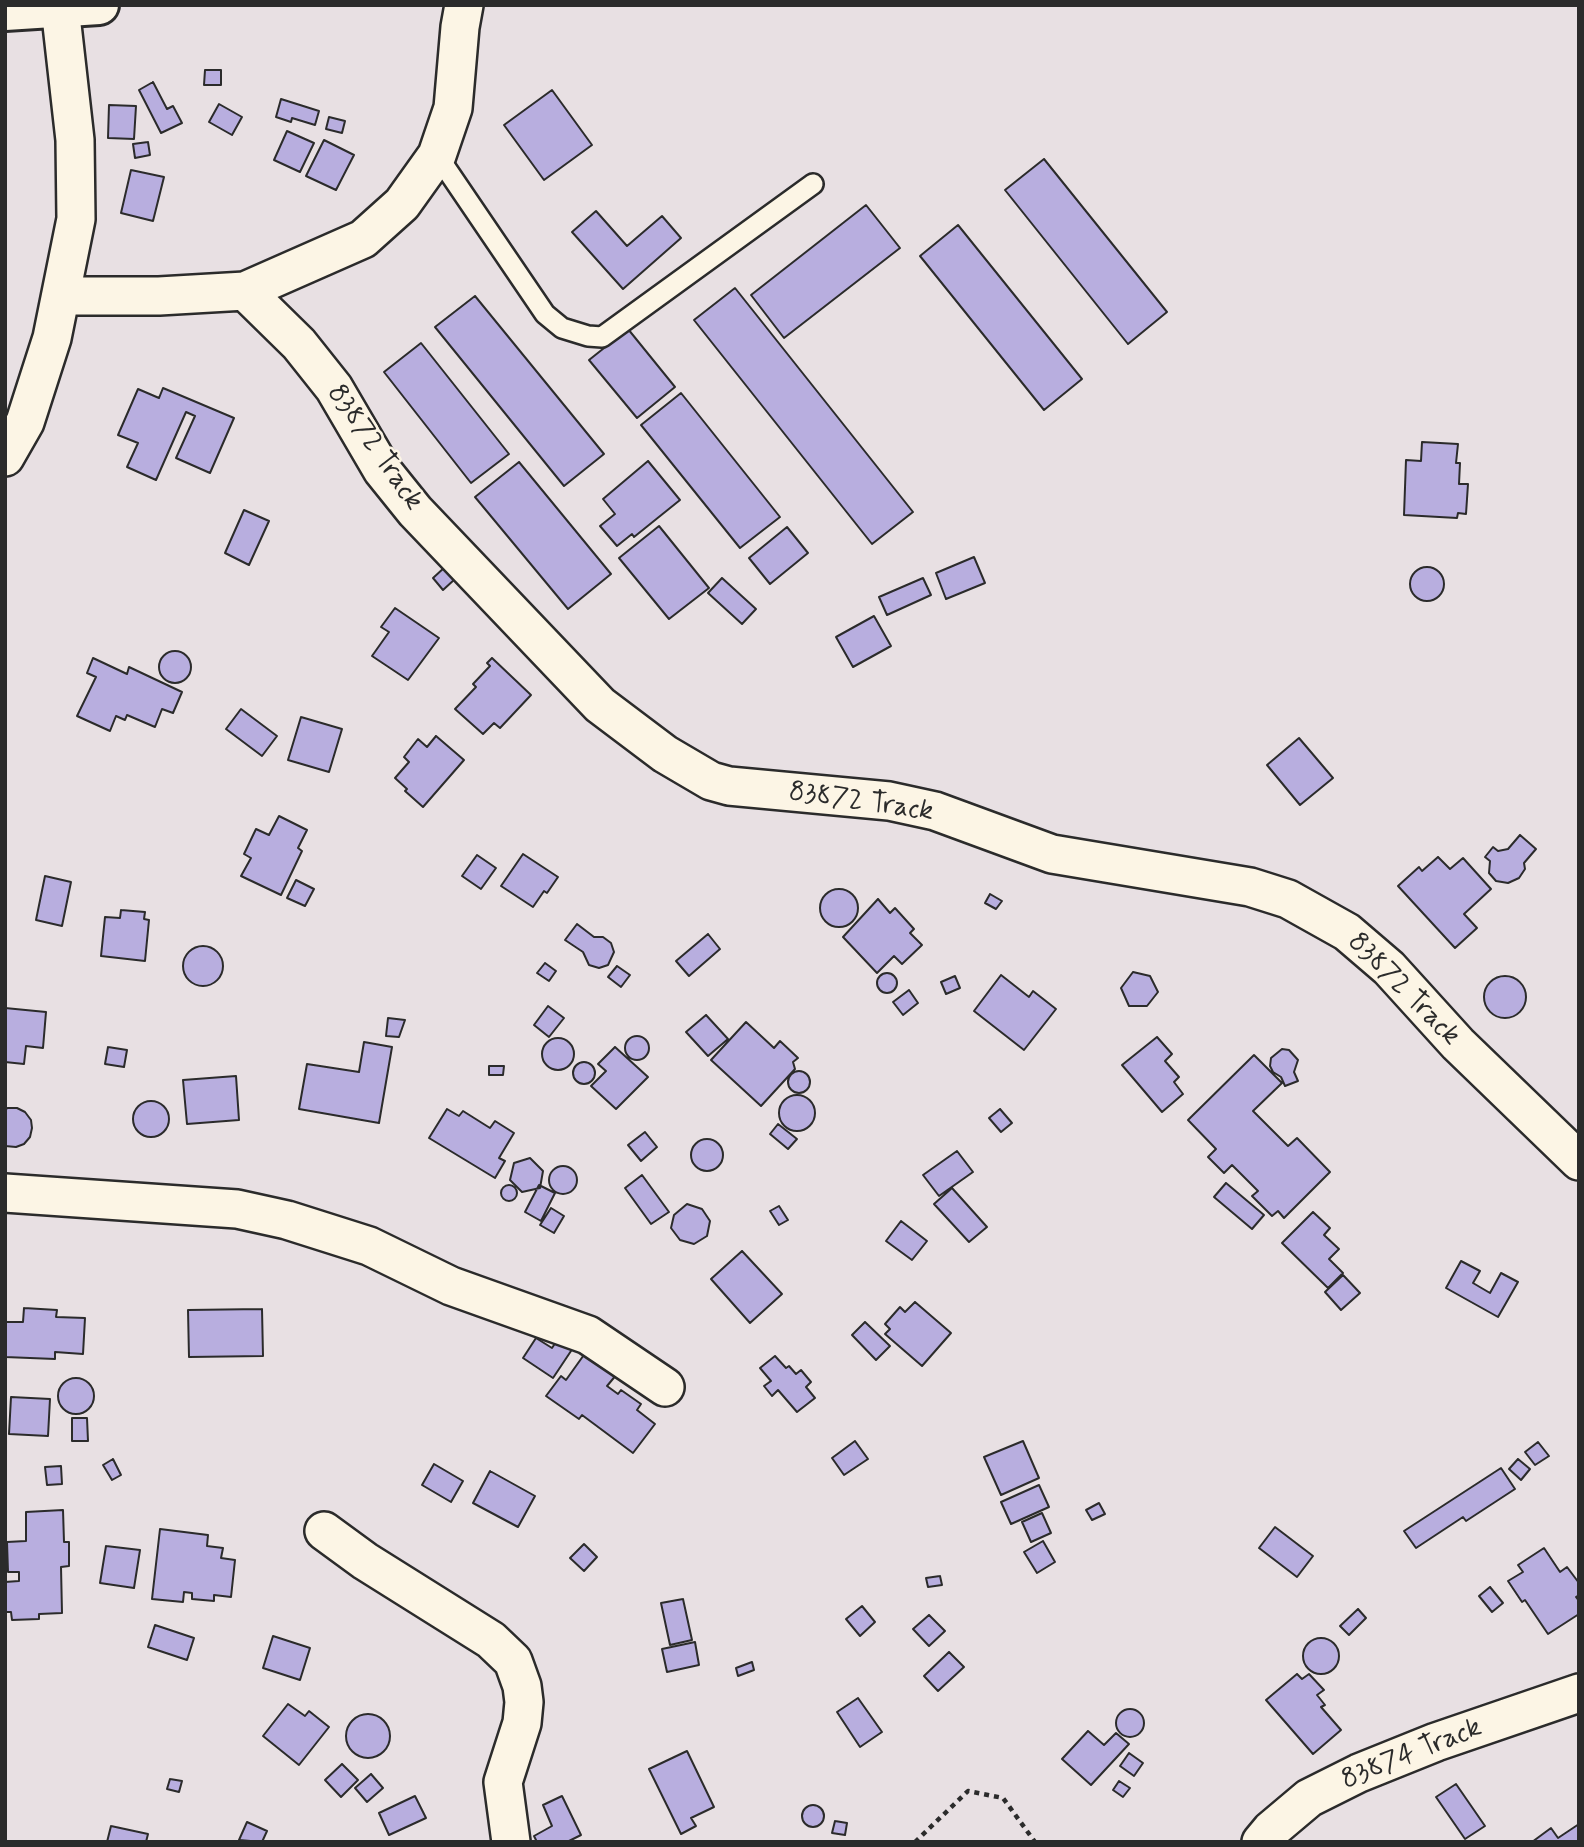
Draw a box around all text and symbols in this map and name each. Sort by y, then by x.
street label: 83872 Track [318,379,430,517]
street label: 83872 Track [786,776,936,830]
street label: 83872 Track [1340,927,1466,1053]
street label: 83874 Track [1337,1712,1487,1798]

